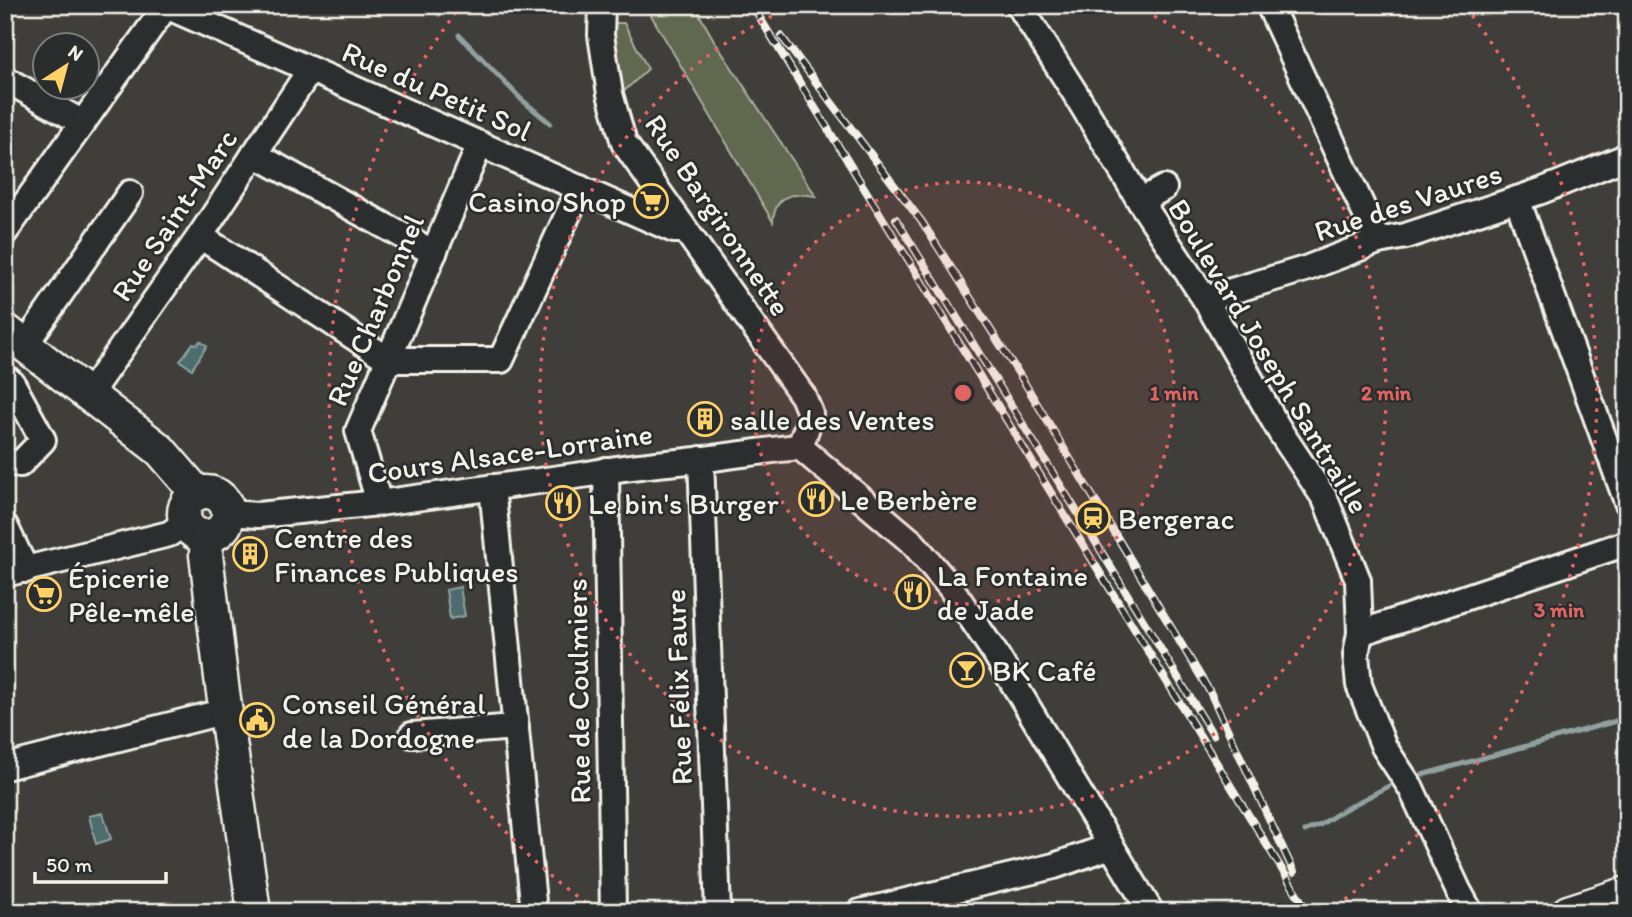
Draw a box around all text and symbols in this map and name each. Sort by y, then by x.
north arrow [32,32,102,102]
street label: Rue du Petit Sol [336,33,538,150]
text: N [64,40,88,66]
street label: Rue Bargironnette [637,107,799,323]
street label: Rue Saint-Marc [103,122,245,308]
street label: Rue des Vaures [1310,154,1506,250]
supermarket icon: Casino Shop [632,182,670,220]
place label: Casino Shop [468,183,626,220]
street label: Boulevard Joseph Santraille [1160,192,1378,520]
street label: Rue Charbonnel [318,208,432,411]
text: 1 min [1150,380,1199,405]
text: 2 min [1361,380,1412,405]
centre of rings [951,381,975,405]
building icon: salle des Ventes [686,400,724,438]
place label: salle des Ventes [730,401,935,438]
street label: Cours Alsace-Lorraine [365,415,655,491]
restaurant icon: Le Berbère [797,480,835,518]
place label: Le Berbère [840,481,978,518]
restaurant icon: Le bin's Burger [544,484,582,522]
place label: Le bin's Burger [588,485,779,522]
station icon: Bergerac [1074,499,1112,537]
place label: Bergerac [1118,500,1235,537]
place label: Centre des Finances Publiques [274,519,519,590]
building icon: Centre des Finances Publiques [231,535,269,573]
place label: La Fontaine de Jade [937,557,1088,628]
place label: Épicerie Pêle-mêle [68,559,195,630]
restaurant icon: La Fontaine de Jade [894,573,932,611]
supermarket icon: Épicerie Pêle-mêle [25,575,63,613]
street label: Rue de Coulmiers [558,578,598,804]
street label: Rue Félix Faure [656,588,700,786]
text: 3 min [1534,597,1585,622]
bar icon: BK Café [948,651,986,689]
place label: BK Café [992,652,1097,689]
place label: Conseil Général de la Dordogne [282,685,486,756]
public building icon: Conseil Général de la Dordogne [238,701,276,739]
scale bar [35,840,166,884]
text: 50 m [46,852,93,877]

